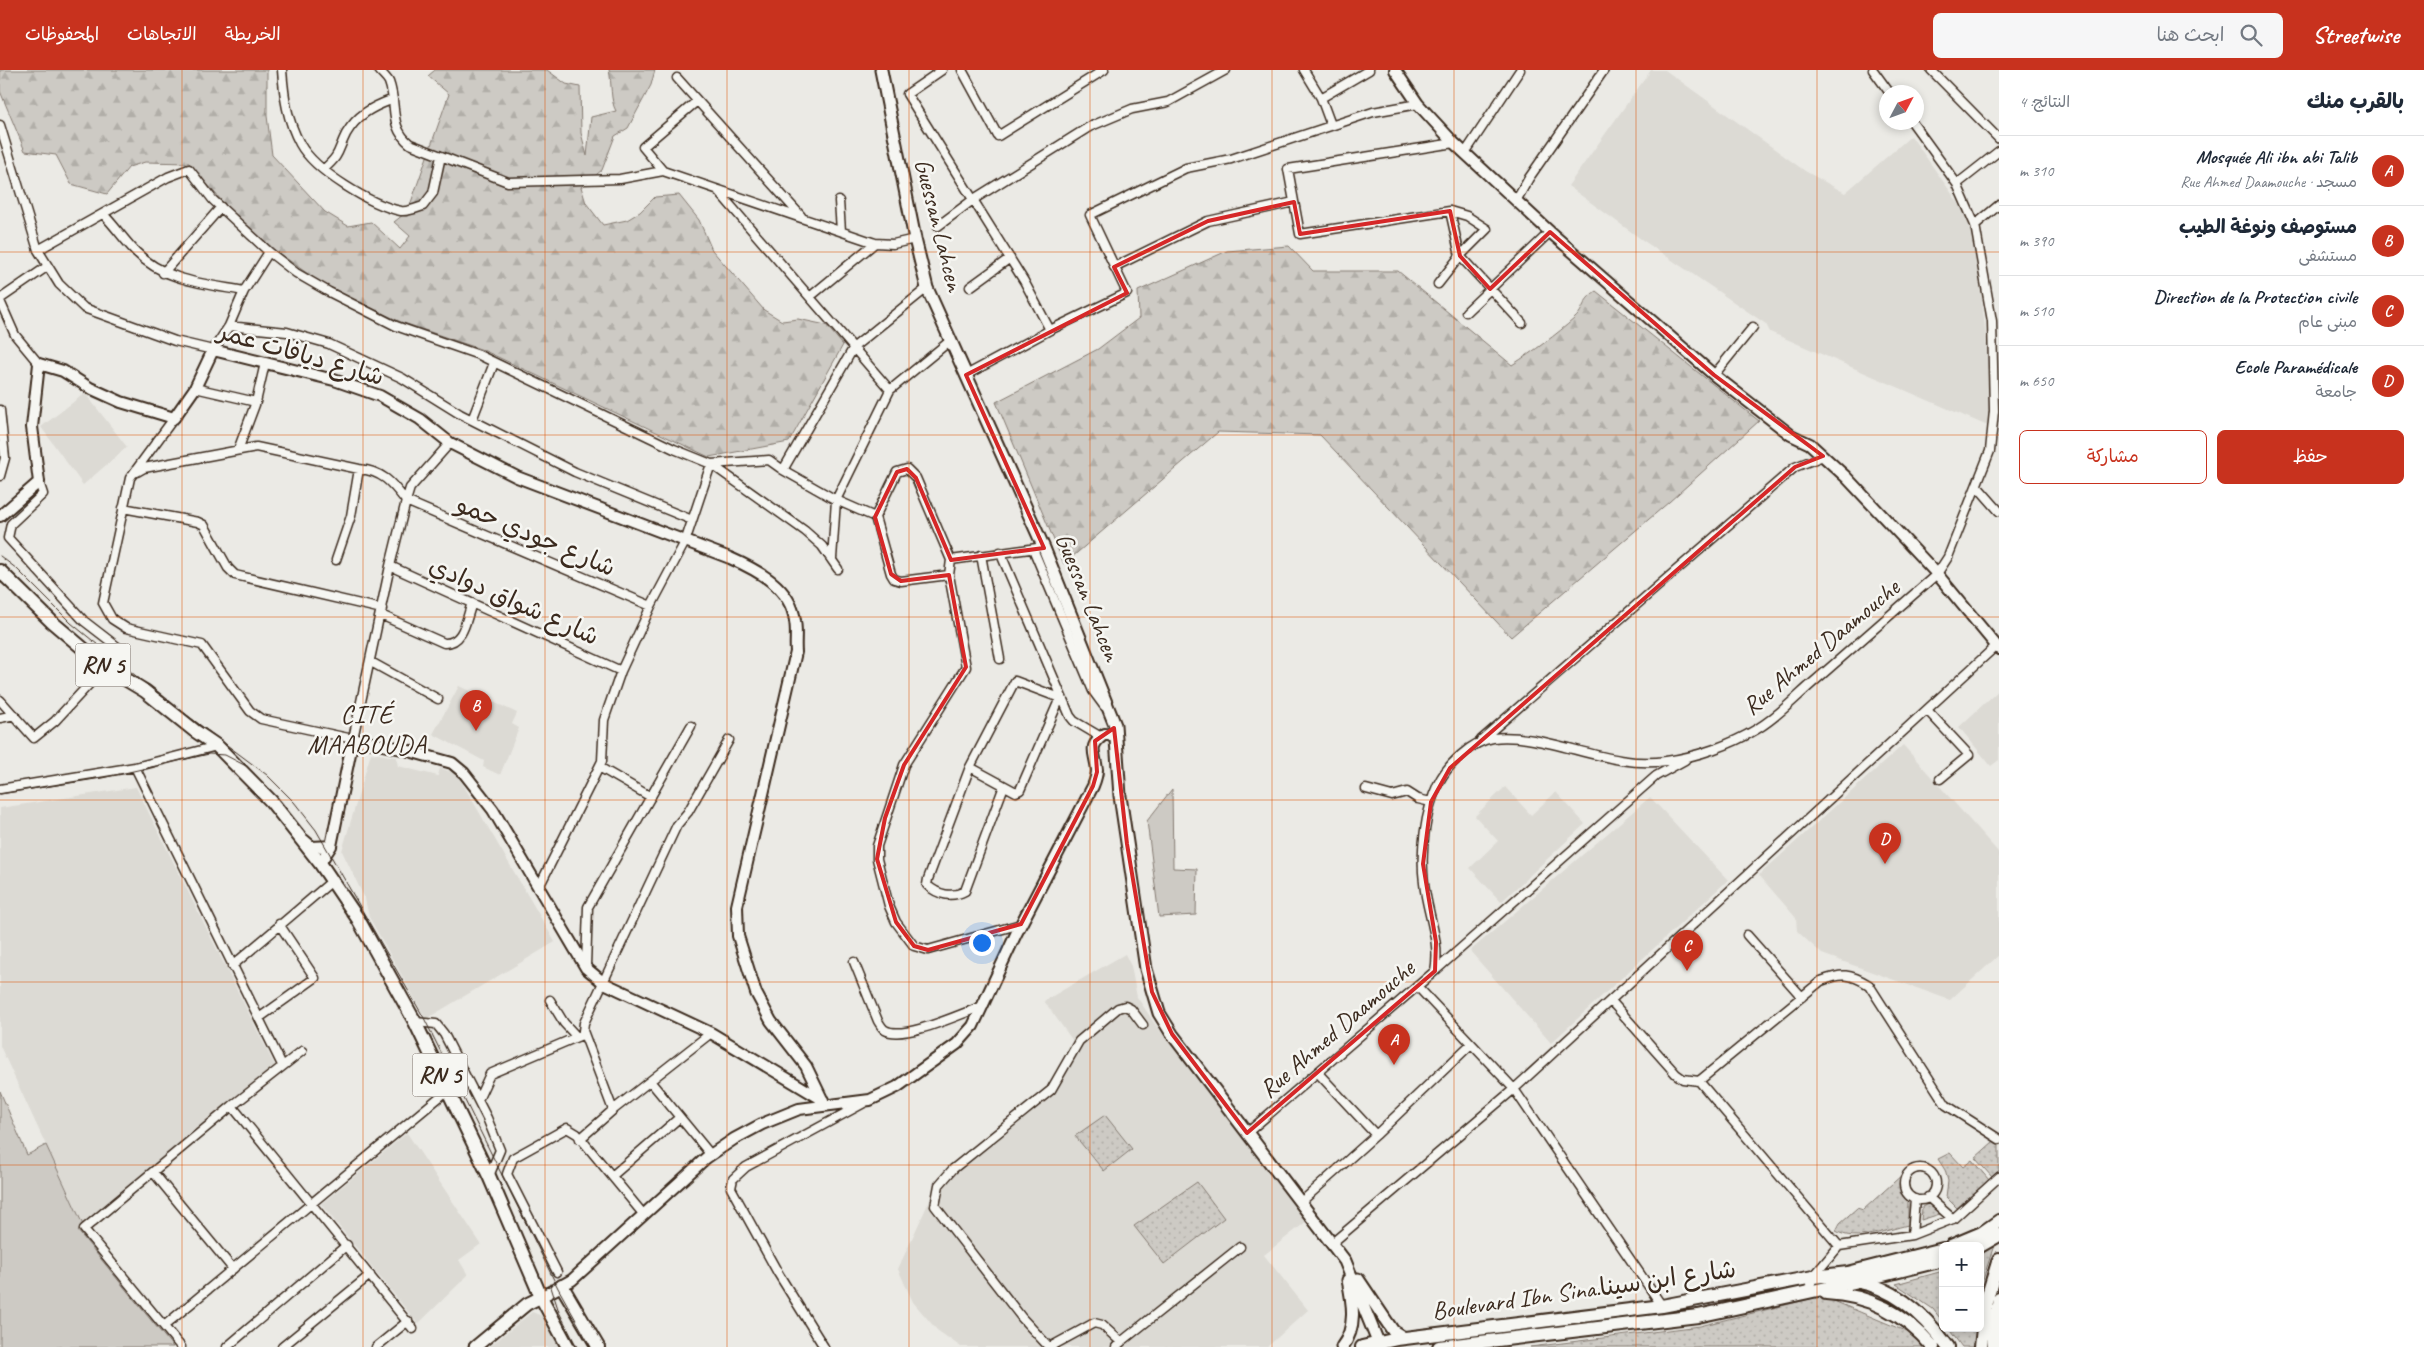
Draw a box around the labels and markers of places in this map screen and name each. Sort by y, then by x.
pin: B [460,690,492,731]
pin: D [1869,823,1901,864]
pin: C [1671,930,1703,971]
pin: A [1378,1024,1410,1065]

